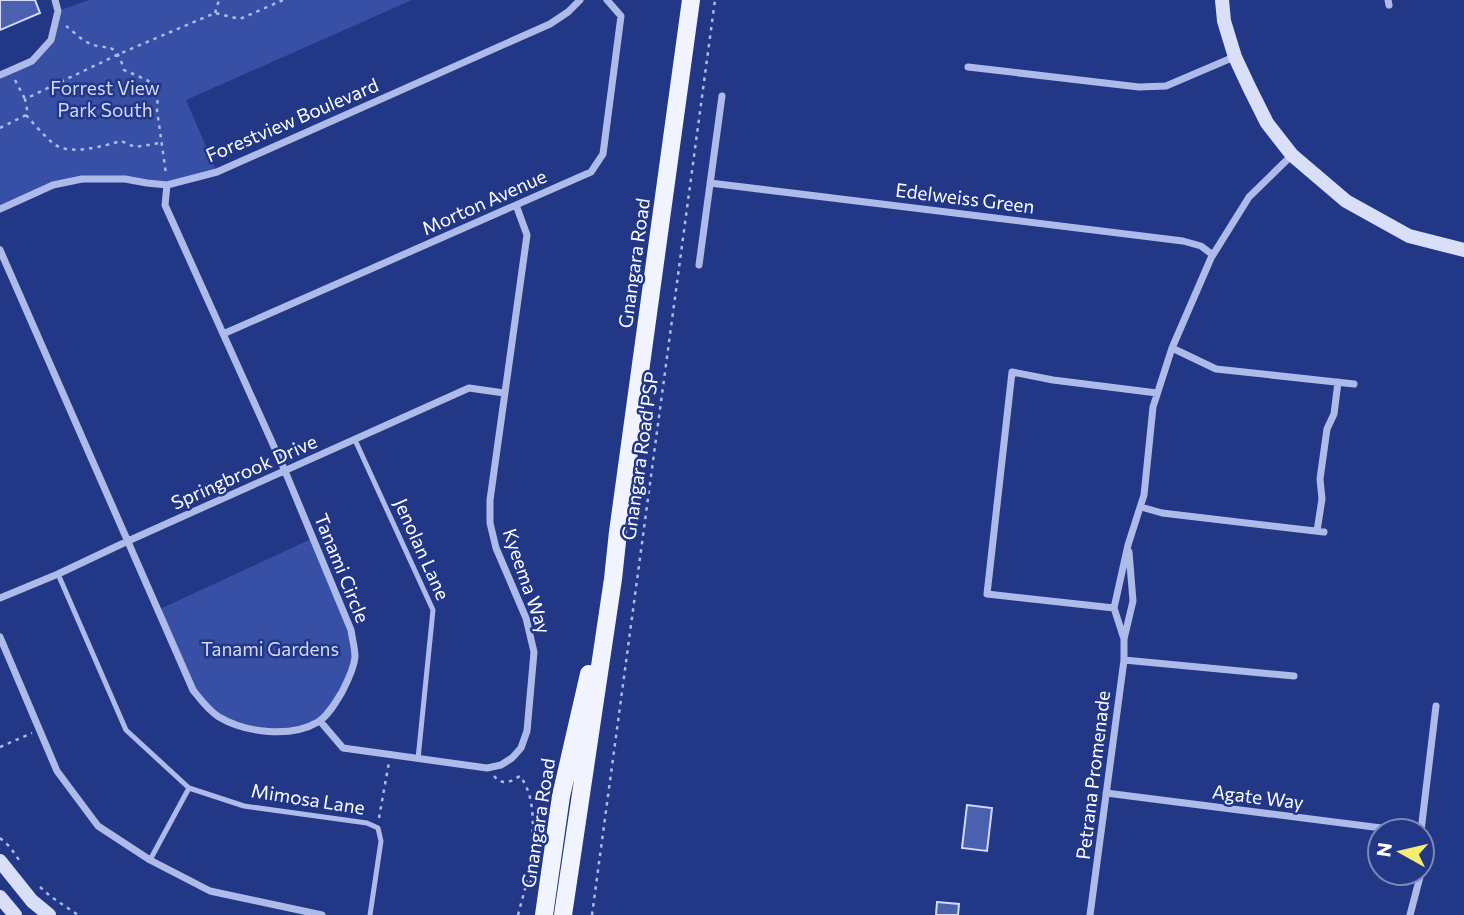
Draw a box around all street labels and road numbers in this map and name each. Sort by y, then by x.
street label: Forestview Boulevard [202,73,382,166]
street label: Morton Avenue [418,164,550,239]
street label: Edelweiss Green [894,178,1036,217]
street label: Gnangara Road [613,196,654,329]
street label: Gnangara Road PSP [616,370,663,542]
street label: Springbrook Drive [167,429,320,514]
street label: Jenolan Lane [390,494,455,603]
street label: Tanami Circle [310,510,375,626]
street label: Kyeema Way [499,525,556,637]
street label: Petrana Promenade [1071,689,1114,861]
street label: Gnangara Road [516,756,559,889]
street label: Mimosa Lane [250,778,367,819]
street label: Agate Way [1211,779,1305,814]

